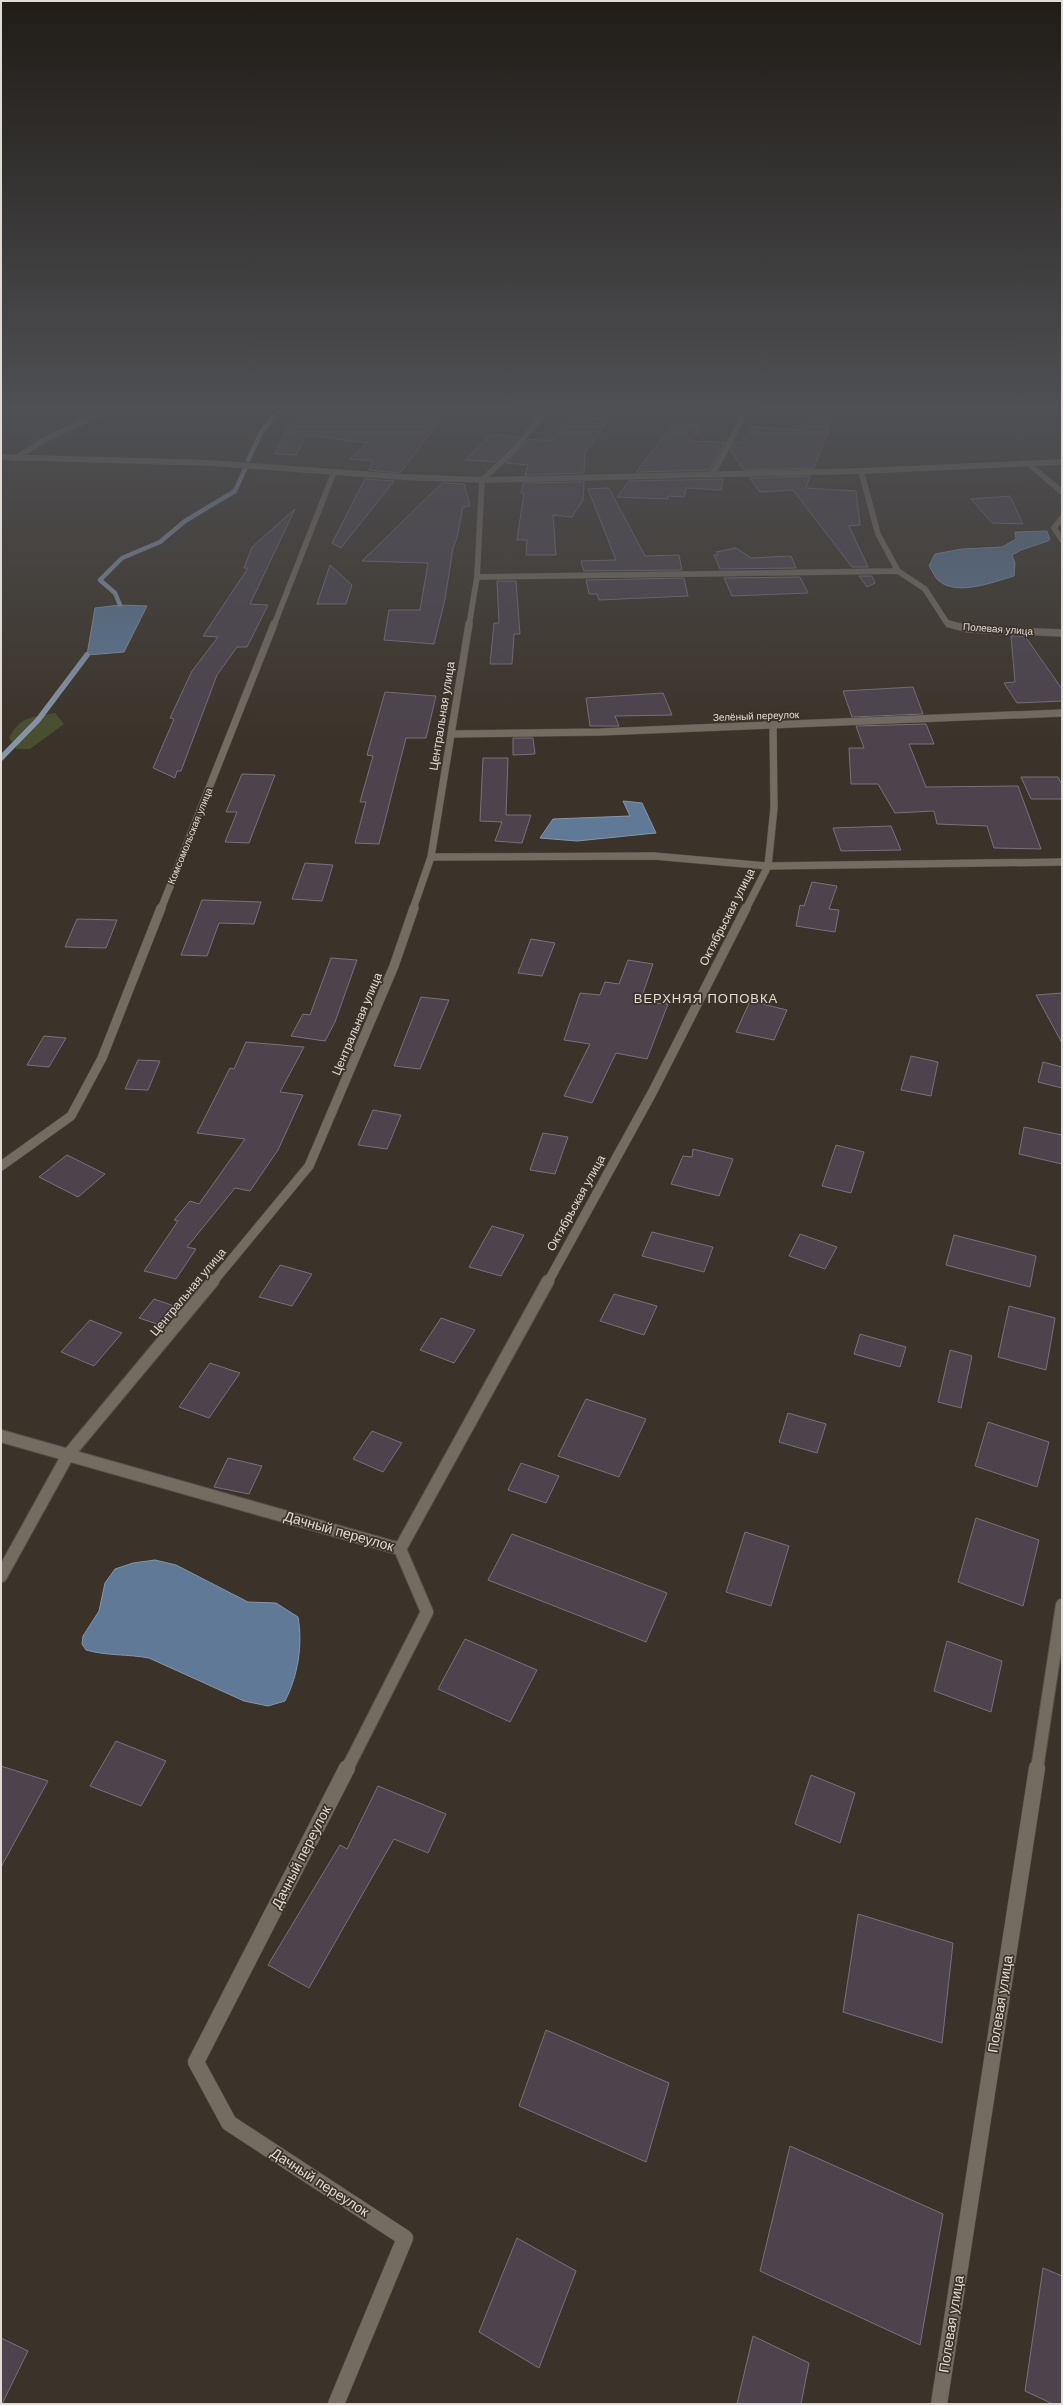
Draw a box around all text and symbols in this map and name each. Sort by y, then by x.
street label: Полевая улица [962,620,1034,638]
street label: Центральная улица [425,660,459,772]
street label: Зелёный переулок [713,708,800,724]
street label: Комсомольская улица [165,785,215,886]
street label: Октябрьская улица [695,865,759,968]
street label: Центральная улица [328,970,386,1078]
district label: ВЕРХНЯЯ ПОПОВКА [634,990,778,1007]
street label: Октябрьская улица [543,1152,609,1254]
street label: Центральная улица [146,1244,230,1339]
street label: Дачный переулок [282,1507,397,1556]
street label: Дачный переулок [267,1802,335,1912]
street label: Полевая улица [983,1954,1017,2054]
street label: Дачный переулок [268,2144,373,2221]
street label: Полевая улица [934,2274,968,2374]

